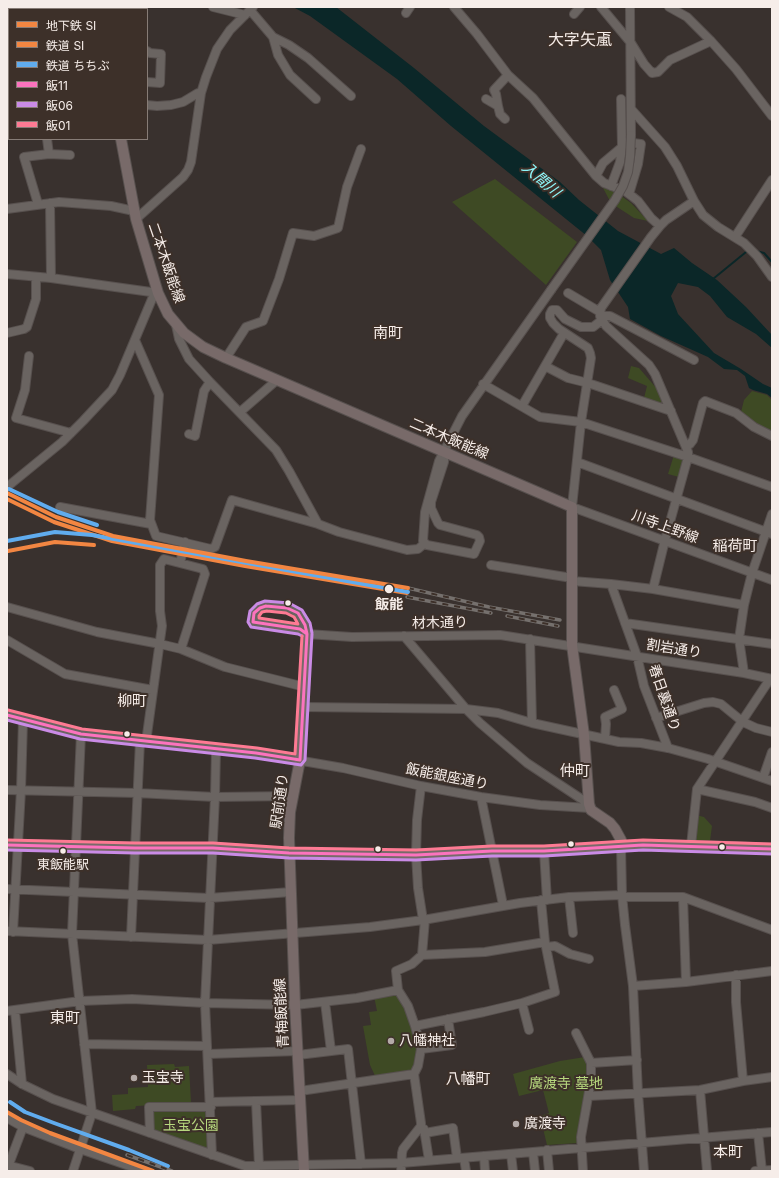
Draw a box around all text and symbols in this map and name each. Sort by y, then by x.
legend [8,8,148,140]
text: 地下鉄 SI [46,18,96,33]
district label: 大字矢颪 [548,30,612,50]
text: 鉄道 SI [46,38,84,53]
text: 鉄道 ちちぶ [46,58,109,73]
text: 飯11 [46,78,68,93]
text: 飯06 [46,98,73,113]
text: 飯01 [46,118,70,133]
water label: 入間川 [518,158,564,202]
street label: 二本木飯能線 [144,221,188,305]
district label: 南町 [373,324,403,342]
street label: 二本木飯能線 [407,415,491,463]
street label: 川寺上野線 [629,507,701,547]
district label: 稲荷町 [713,537,757,555]
marker: 飯能 [383,583,395,595]
place label: 飯能 [375,597,403,613]
unlabelled marker [283,598,293,608]
street label: 材木通り [412,614,468,632]
street label: 割岩通り [645,636,703,662]
street label: 春日裏通り [645,662,683,734]
district label: 柳町 [117,692,147,710]
unlabelled marker [122,729,132,739]
street label: 飯能銀座通り [404,761,490,793]
district label: 仲町 [560,762,590,780]
street label: 駅前通り [268,772,292,830]
unlabelled marker [566,839,576,849]
unlabelled marker [717,842,727,852]
unlabelled marker [373,844,383,854]
marker: 東飯能駅 [58,846,68,856]
place label: 東飯能駅 [37,857,89,873]
street label: 青梅飯能線 [272,978,292,1048]
district label: 東町 [50,1009,80,1027]
place label: 八幡神社 [399,1033,455,1049]
marker: 八幡神社 [386,1036,396,1046]
place label: 玉宝寺 [142,1070,184,1086]
district label: 八幡町 [446,1070,490,1088]
marker: 玉宝寺 [129,1073,139,1083]
park label: 廣渡寺 墓地 [529,1076,603,1092]
place label: 廣渡寺 [524,1116,566,1132]
park label: 玉宝公園 [163,1118,219,1134]
marker: 廣渡寺 [511,1119,521,1129]
district label: 本町 [713,1143,743,1161]

